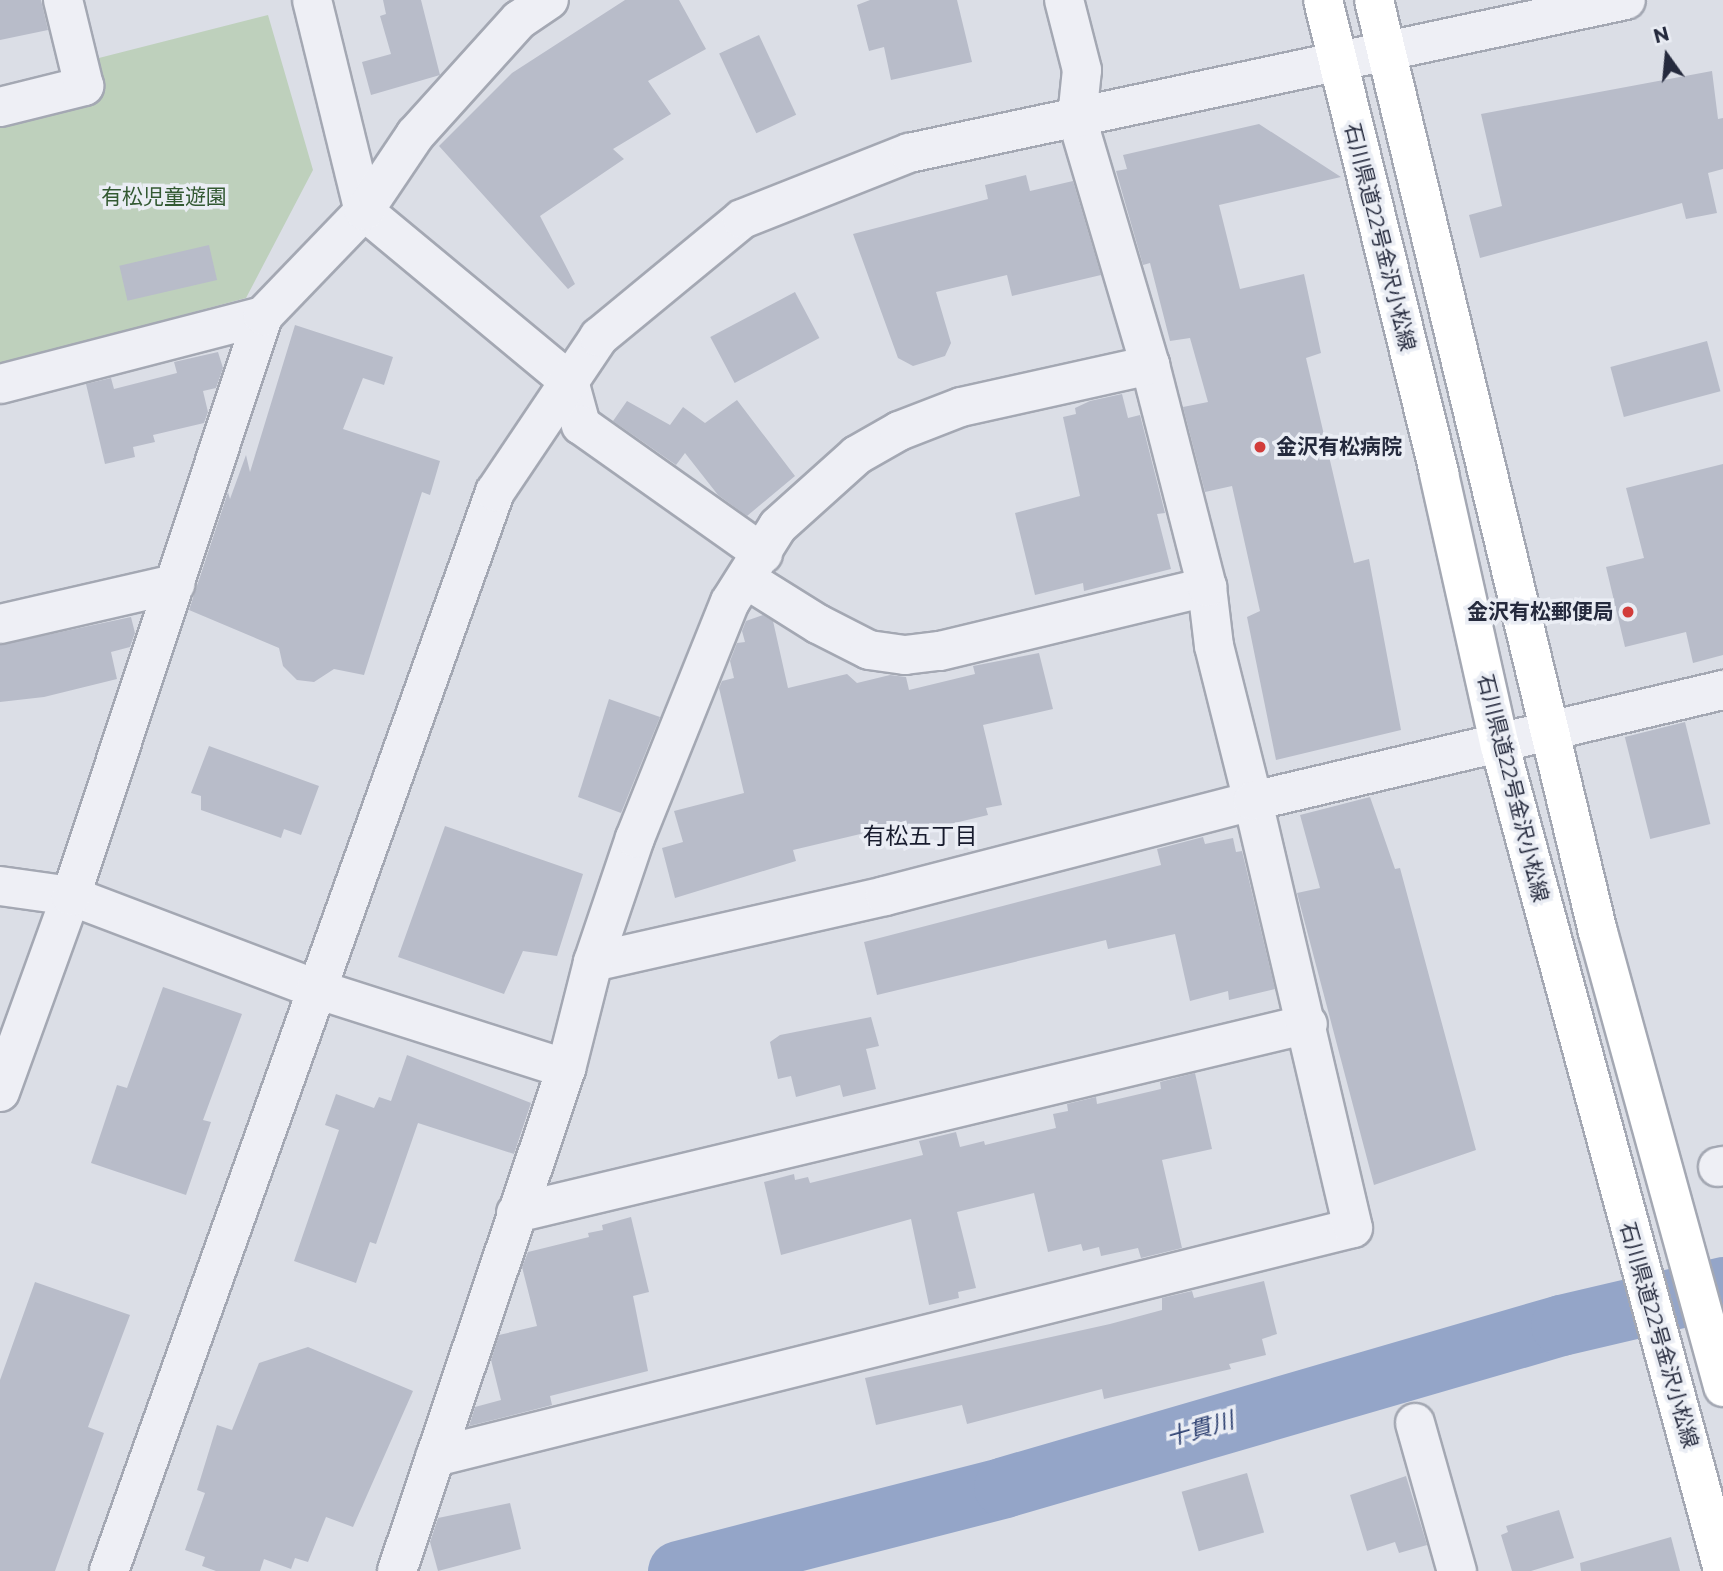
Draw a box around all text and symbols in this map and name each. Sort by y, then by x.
north arrow [1632,21,1702,91]
text: N [1651,22,1672,48]
street label: 石川県道22号金沢小松線 [1339,120,1421,354]
park label: 有松児童遊園 [101,184,227,210]
place label: 金沢有松病院 [1276,434,1402,460]
marker: 金沢有松病院 [1250,437,1270,457]
place label: 金沢有松郵便局 [1467,599,1614,625]
marker: 金沢有松郵便局 [1620,604,1636,620]
street label: 石川県道22号金沢小松線 [1472,671,1554,905]
district label: 有松五丁目 [863,822,977,850]
street label: 石川県道22号金沢小松線 [1615,1219,1703,1451]
water label: 十貫川 [1163,1406,1237,1452]

